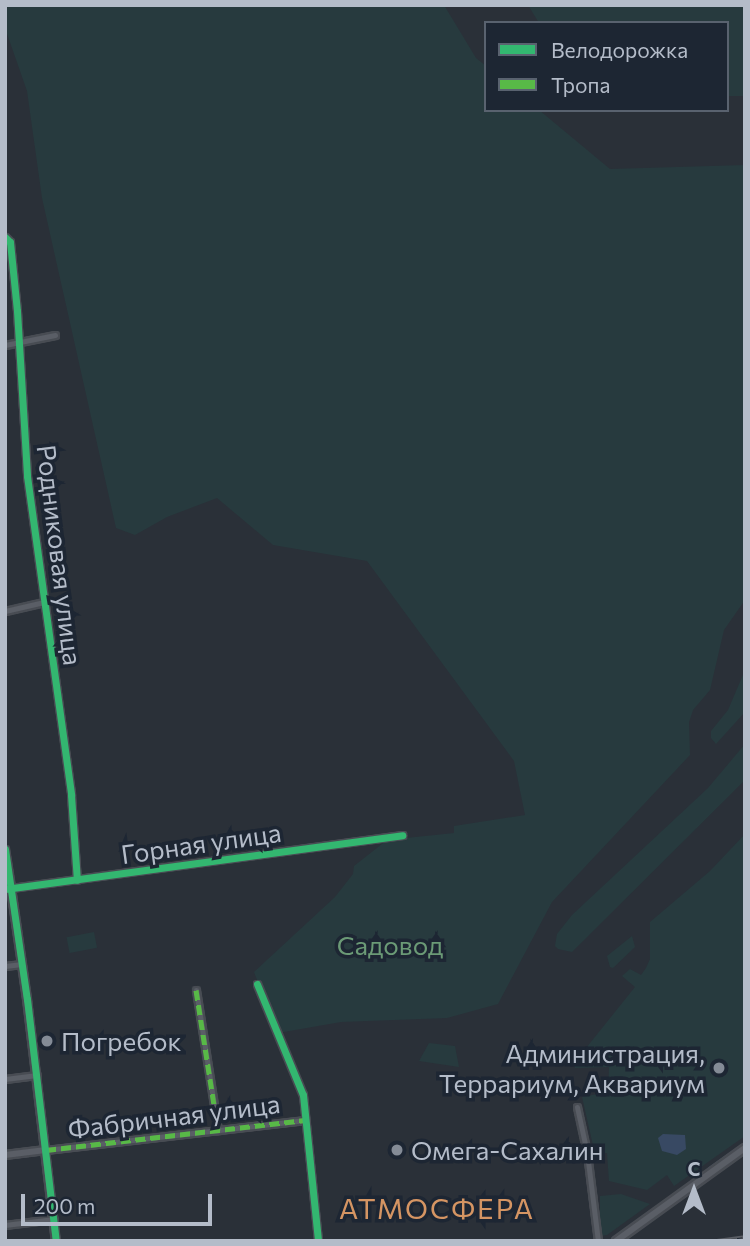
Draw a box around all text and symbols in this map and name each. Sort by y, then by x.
legend [484,21,729,112]
text: Велодорожка [551,37,688,62]
text: Тропа [551,72,610,97]
street label: Родниковая улица [31,443,89,667]
street label: Горная улица [119,816,283,870]
park label: Садовод [337,929,443,961]
place label: Погребок [61,1025,181,1057]
marker: Погребок [39,1033,55,1049]
place label: Администрация, Террариум, Аквариум [439,1037,705,1098]
marker: Администрация, Террариум, Аквариум [711,1060,727,1076]
street label: Фабричная улица [66,1088,282,1144]
place label: Омега-Сахалин [411,1134,604,1166]
marker: Омега-Сахалин [389,1142,405,1158]
north arrow [659,1155,729,1225]
text: С [688,1157,701,1180]
scale bar [24,1180,215,1224]
district label: АТМОСФЕРА [340,1191,534,1225]
text: 200 m [34,1193,95,1218]

